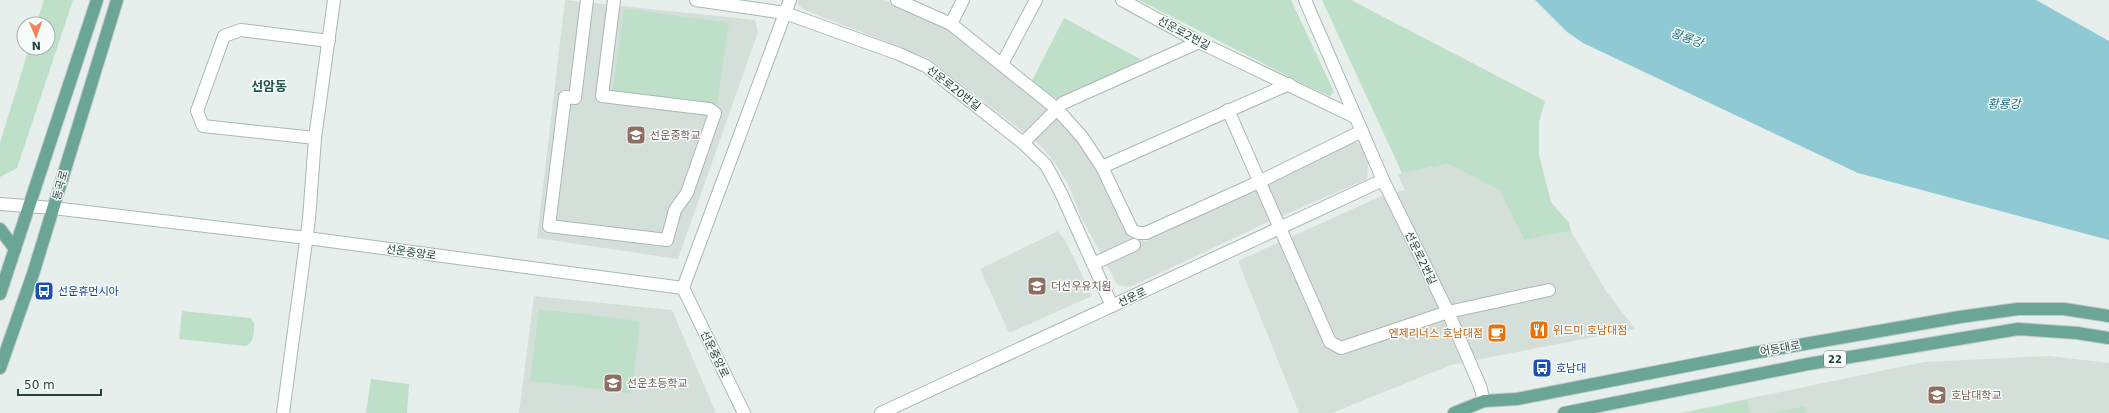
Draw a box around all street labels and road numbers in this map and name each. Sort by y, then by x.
street label: 선운로2번길 [1155,14,1212,53]
street label: 선운로20번길 [924,63,983,113]
street label: 동곡로 [50,169,71,201]
street label: 선운로2번길 [1402,229,1439,287]
street label: 선운중앙로 [385,243,437,262]
street label: 선운로 [1116,285,1149,310]
street label: 선운중앙로 [698,329,731,380]
street label: 어등대로 [1759,339,1801,358]
road number: 22 [1824,351,1846,367]

